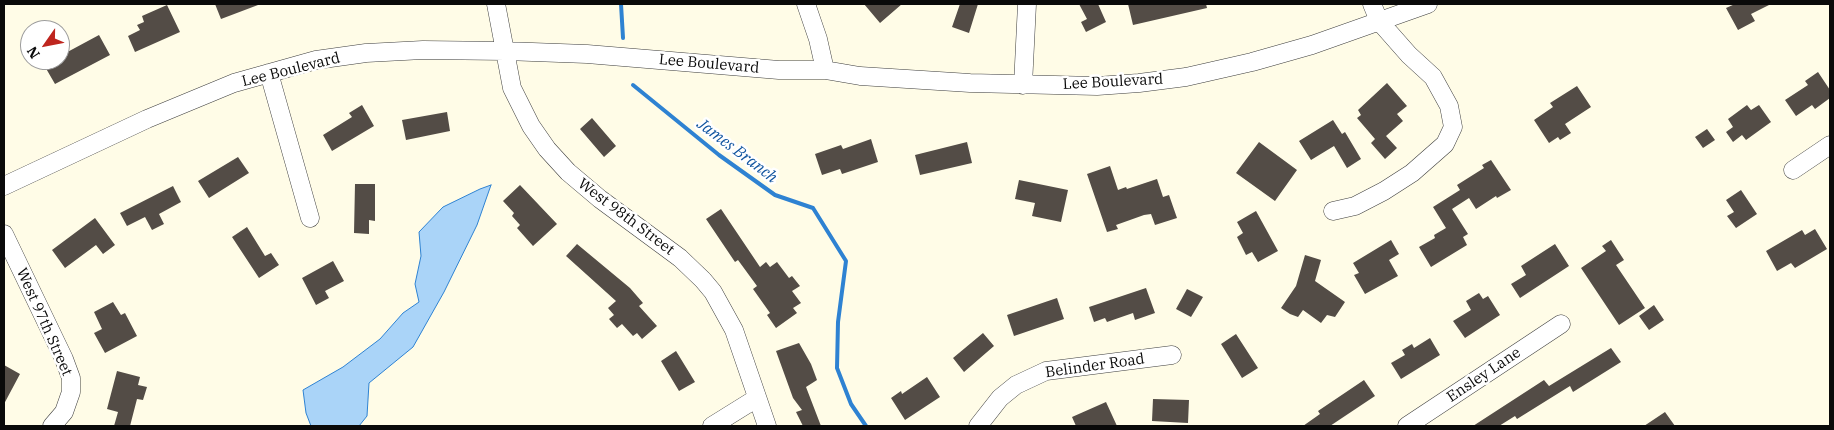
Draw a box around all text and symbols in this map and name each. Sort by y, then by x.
north arrow [20,20,70,70]
text: N [23,43,44,62]
street label: Lee Boulevard [240,49,342,91]
street label: Lee Boulevard [658,51,760,77]
street label: Lee Boulevard [1062,70,1164,94]
water label: James Branch [693,115,781,187]
street label: West 98th Street [574,175,678,259]
street label: West 97th Street [12,265,76,379]
street label: Ensley Lane [1444,344,1524,406]
street label: Belinder Road [1044,350,1146,382]

